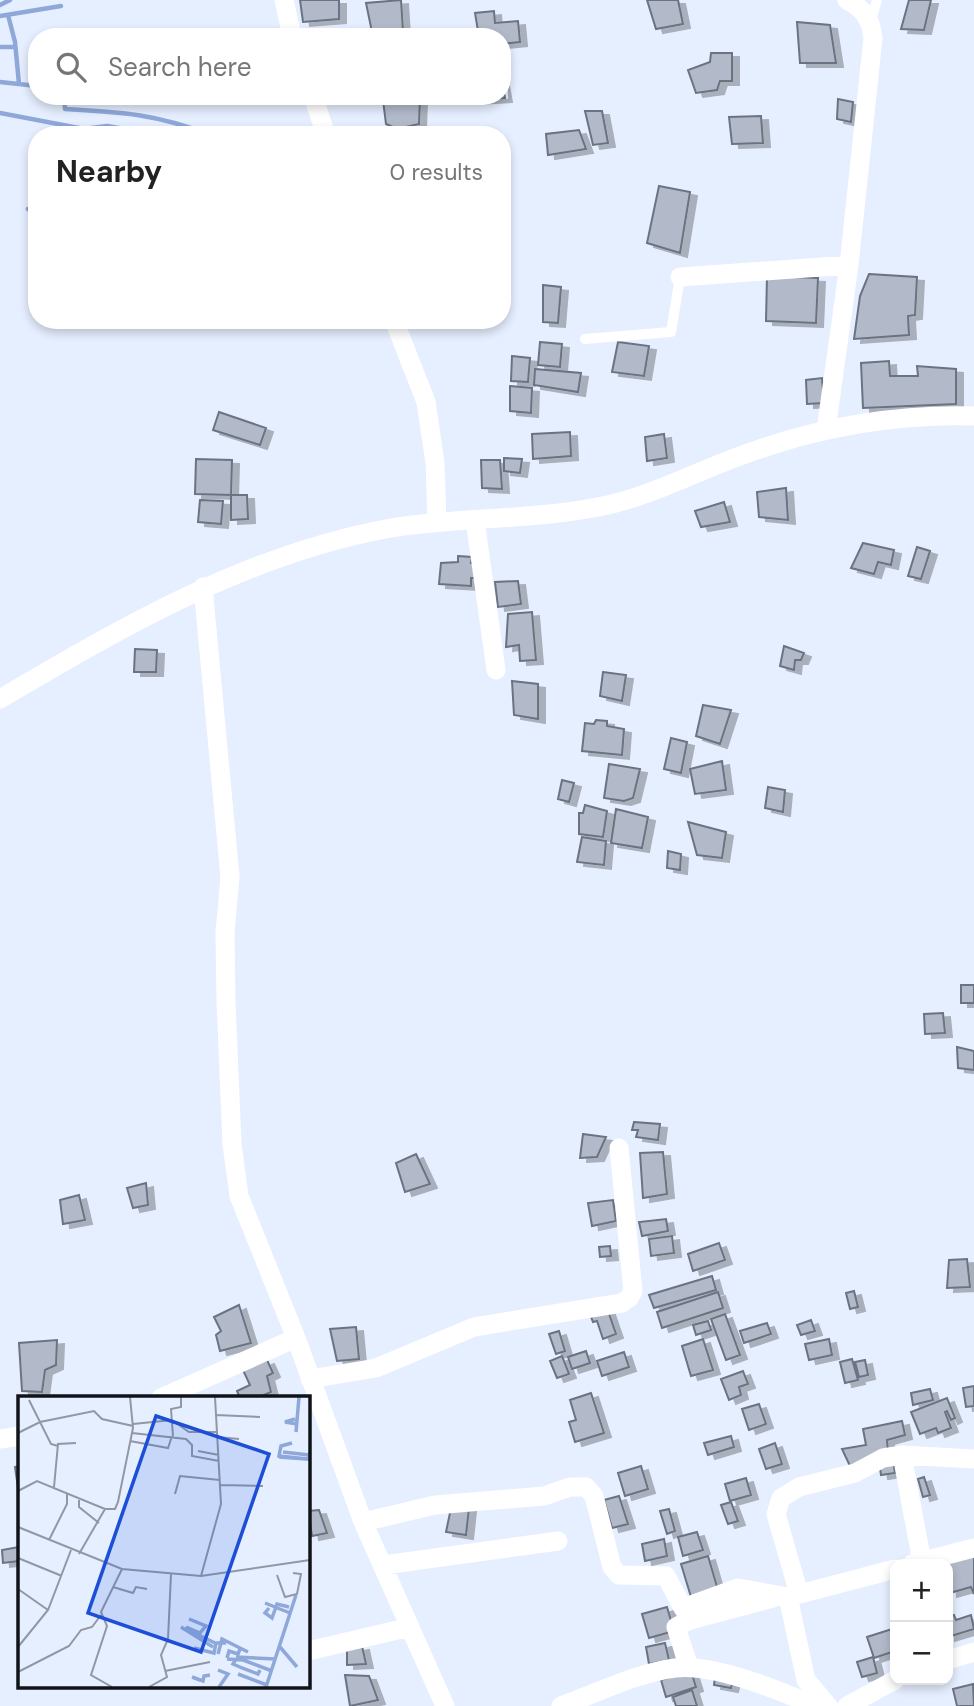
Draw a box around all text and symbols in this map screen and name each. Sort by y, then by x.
search box [28,28,511,105]
icon: search [52,48,90,86]
text: Search here [108,50,251,84]
text: Nearby [56,152,162,191]
text: 0 results [390,157,483,187]
inset map [18,1396,310,1688]
map controls [890,1559,953,1685]
button: + [890,1559,953,1622]
button: − [890,1622,953,1685]

